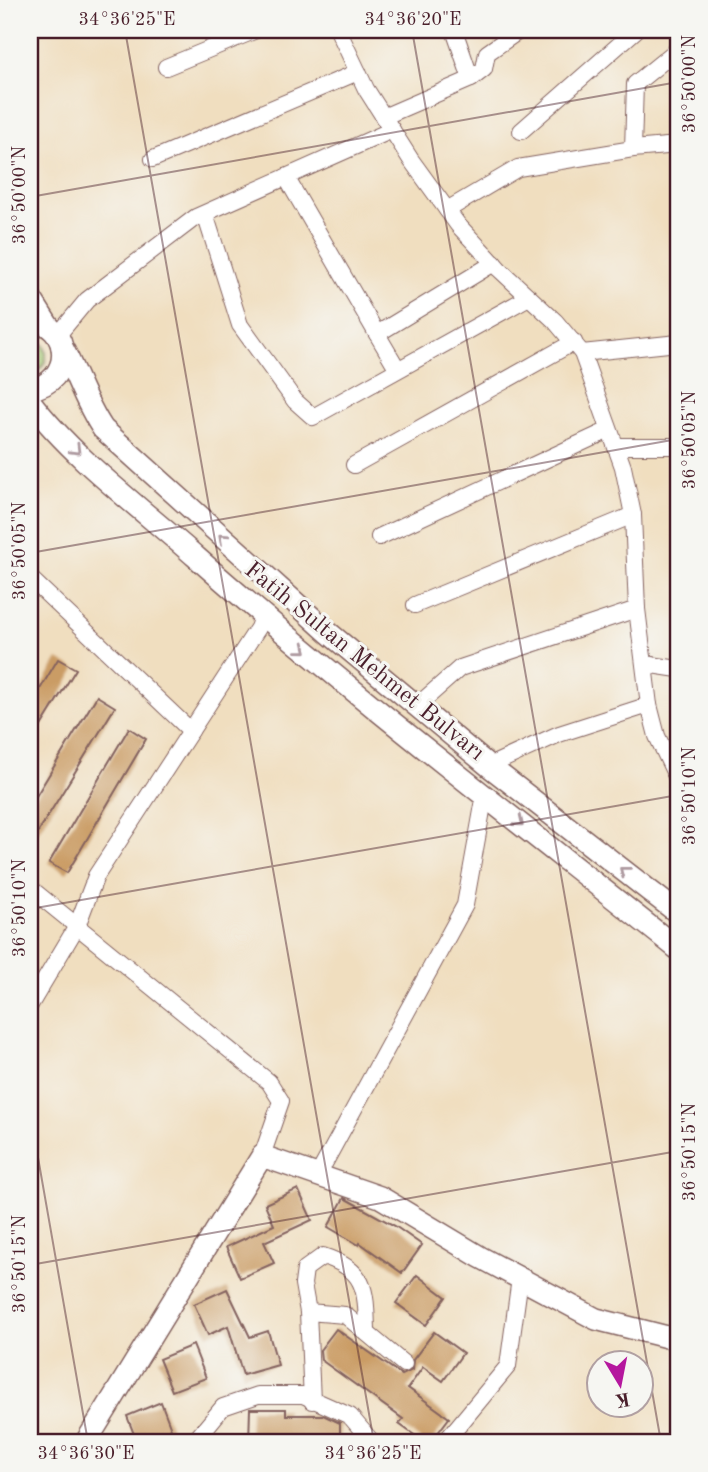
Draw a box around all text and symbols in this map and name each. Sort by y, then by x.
text: 34°36'25"E [79,11,175,29]
text: 34°36'20"E [365,11,461,29]
text: 36°50'00"N [681,35,699,133]
text: 36°50'00"N [11,146,29,244]
text: 36°50'05"N [681,391,699,489]
one-way arrow [68,442,81,455]
text: 36°50'05"N [11,502,29,600]
one-way arrow [218,534,231,546]
street label: Fatih Sultan Mehmet Bulvarı [240,558,488,766]
one-way arrow [294,641,307,653]
text: 36°50'10"N [681,747,699,845]
one-way arrow [511,813,523,826]
text: 36°50'10"N [11,859,29,957]
one-way arrow [620,867,632,880]
text: 36°50'15"N [681,1103,699,1201]
text: 36°50'15"N [11,1215,29,1313]
north arrow [586,1350,656,1420]
text: K [613,1388,631,1409]
text: 34°36'30"E [38,1445,134,1463]
text: 34°36'25"E [325,1445,421,1463]

